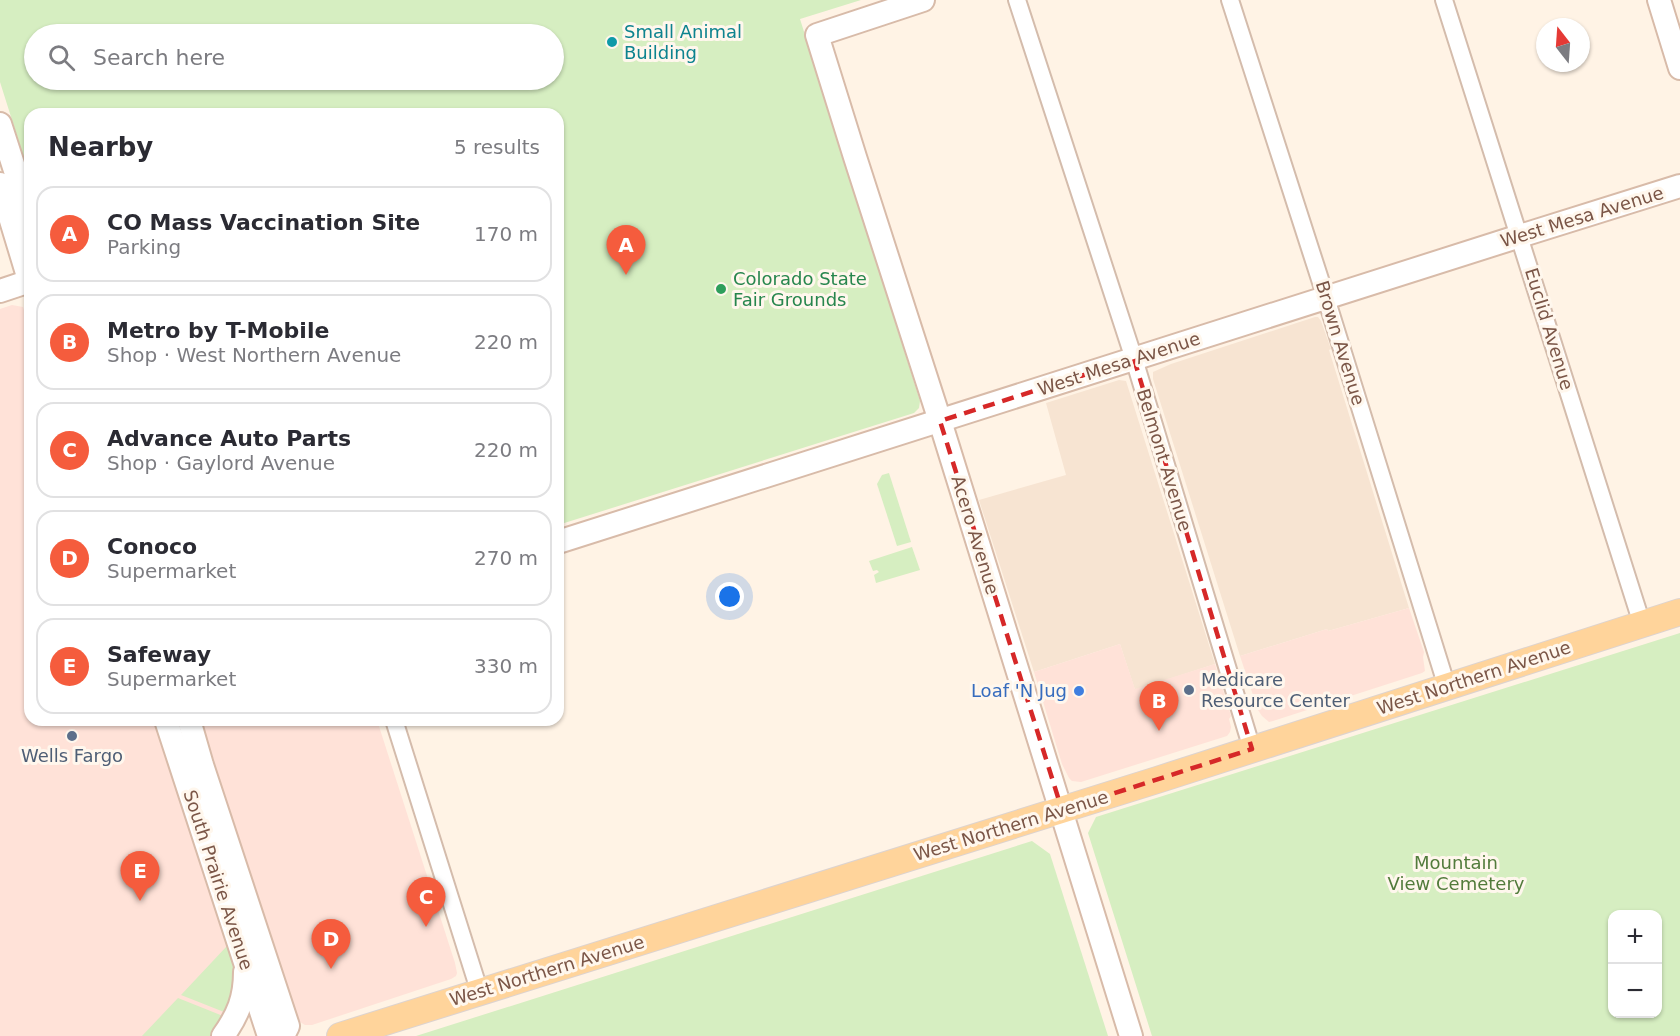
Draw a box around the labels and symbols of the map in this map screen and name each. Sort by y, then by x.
north arrow [1536,18,1590,72]
place label: Small Animal Building [624,21,742,63]
marker: Small Animal Building [605,35,619,49]
street label: West Mesa Avenue [1498,182,1666,251]
pin: A [606,226,646,275]
street label: Euclid Avenue [1521,265,1578,393]
place label: Colorado State Fair Grounds [733,268,867,310]
street label: Brown Avenue [1312,278,1369,408]
marker: Colorado State Fair Grounds [714,282,728,296]
street label: West Mesa Avenue [1035,327,1203,400]
street label: Belmont Avenue [1133,386,1196,534]
street label: Acero Avenue [947,473,1004,597]
your location [715,582,744,611]
street label: West Northern Avenue [1374,636,1573,719]
place label: Medicare Resource Center [1201,669,1350,711]
place label: Loaf 'N Jug [971,680,1067,701]
pin: B [1140,682,1178,731]
marker: Medicare Resource Center [1182,683,1196,697]
marker: Loaf 'N Jug [1072,684,1086,698]
marker: Wells Fargo [65,729,79,743]
place label: Wells Fargo [21,745,123,766]
street label: West Northern Avenue [911,786,1111,865]
street label: South Prairie Avenue [179,787,258,973]
pin: E [120,852,160,901]
park label: Mountain View Cemetery [1388,852,1525,894]
pin: C [406,878,446,927]
pin: D [312,920,350,969]
street label: West Northern Avenue [447,931,647,1010]

